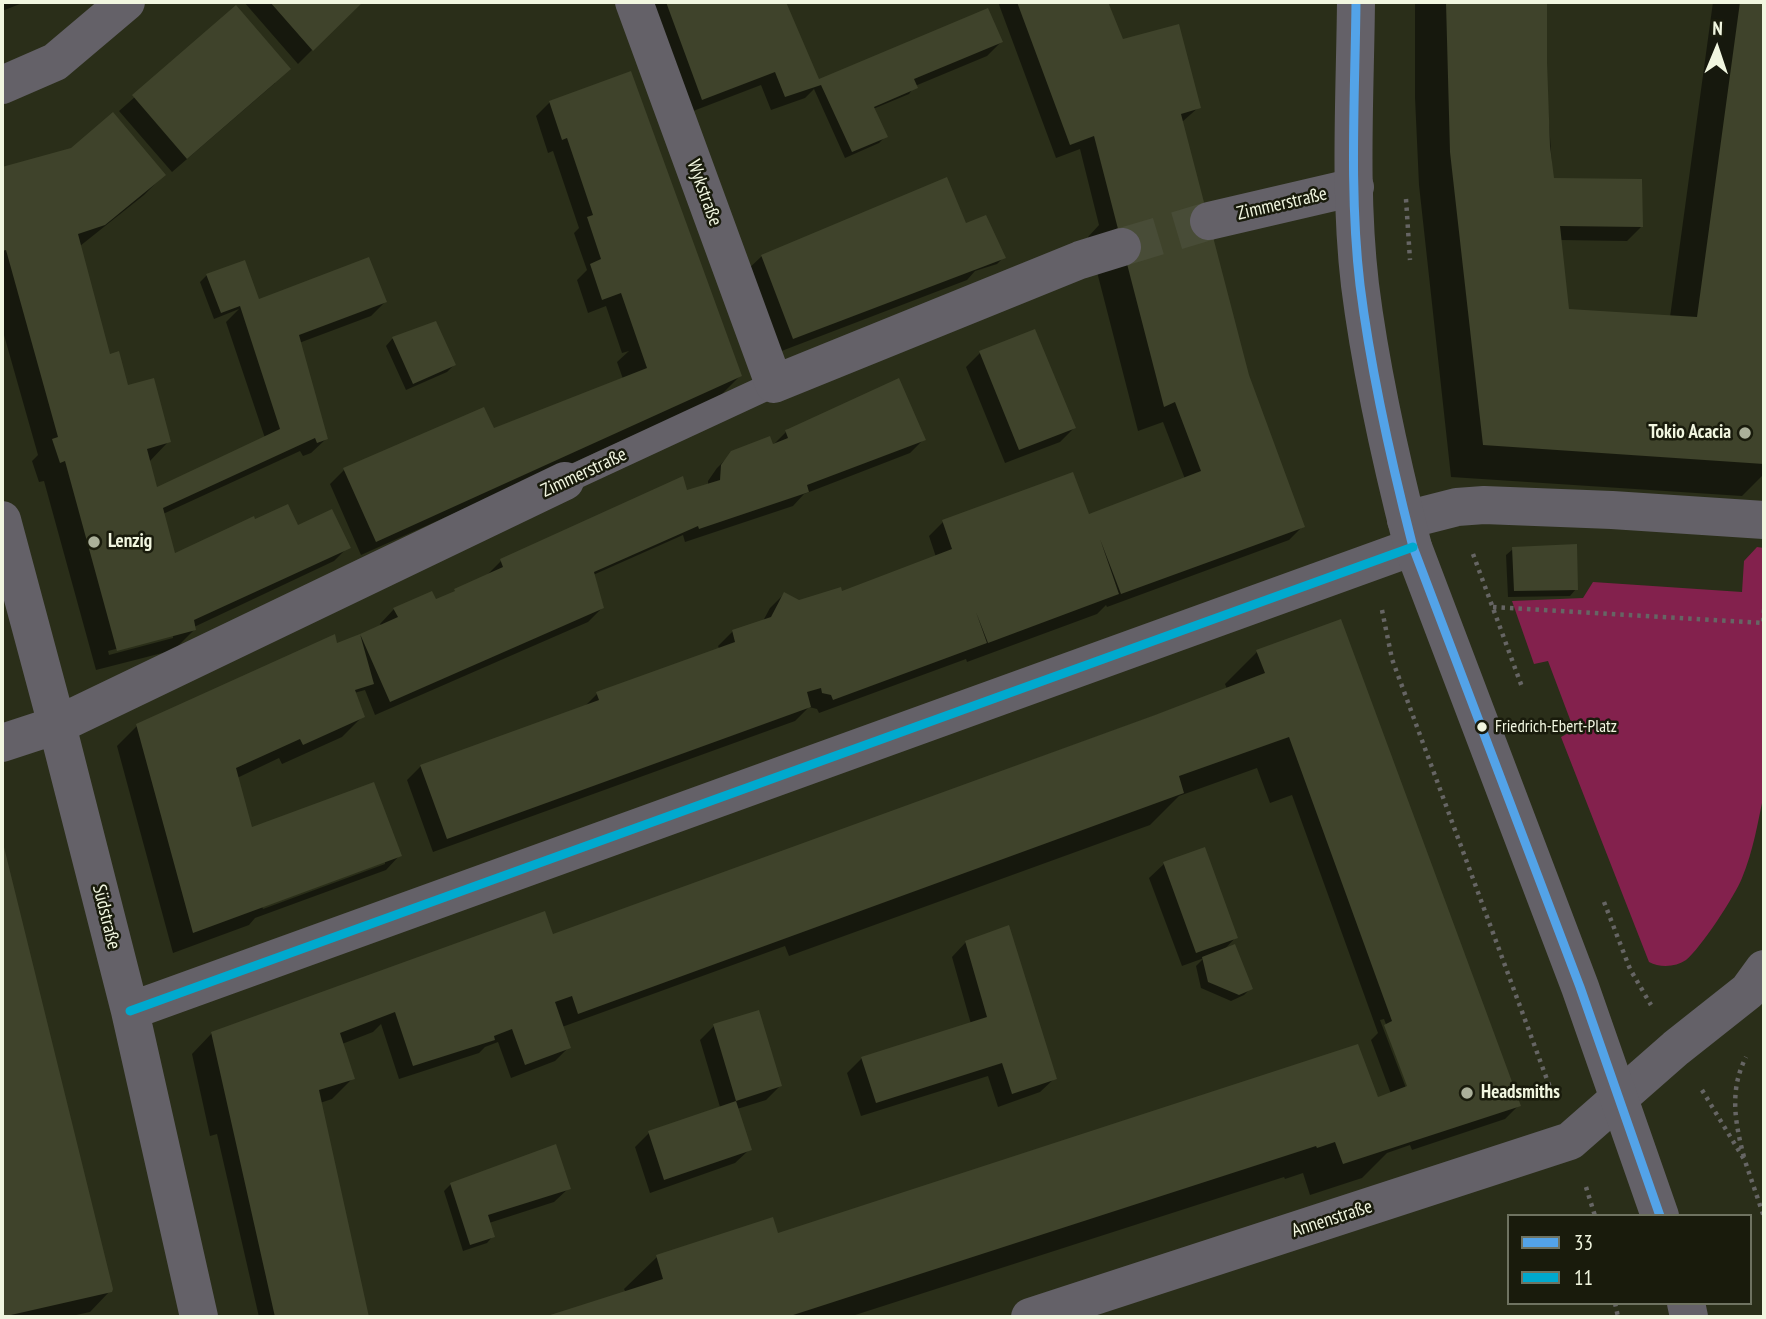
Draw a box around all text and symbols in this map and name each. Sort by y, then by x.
north arrow [1682,14,1752,84]
text: N [1712,16,1723,40]
street label: Wykstraße [682,157,726,229]
street label: Zimmerstraße [1235,183,1329,225]
place label: Tokio Acacia [1649,422,1731,444]
marker: Tokio Acacia [1737,425,1753,441]
street label: Zimmerstraße [538,443,630,503]
place label: Lenzig [108,531,152,553]
marker: Lenzig [86,534,102,550]
place label: Friedrich-Ebert-Platz [1495,717,1617,737]
marker: Friedrich-Ebert-Platz [1475,720,1489,734]
street label: Südstraße [87,882,125,952]
place label: Headsmiths [1481,1082,1560,1104]
marker: Headsmiths [1459,1085,1475,1101]
street label: Annenstraße [1289,1195,1375,1243]
legend [1507,1214,1752,1305]
text: 33 [1574,1229,1593,1256]
text: 11 [1574,1264,1593,1291]

